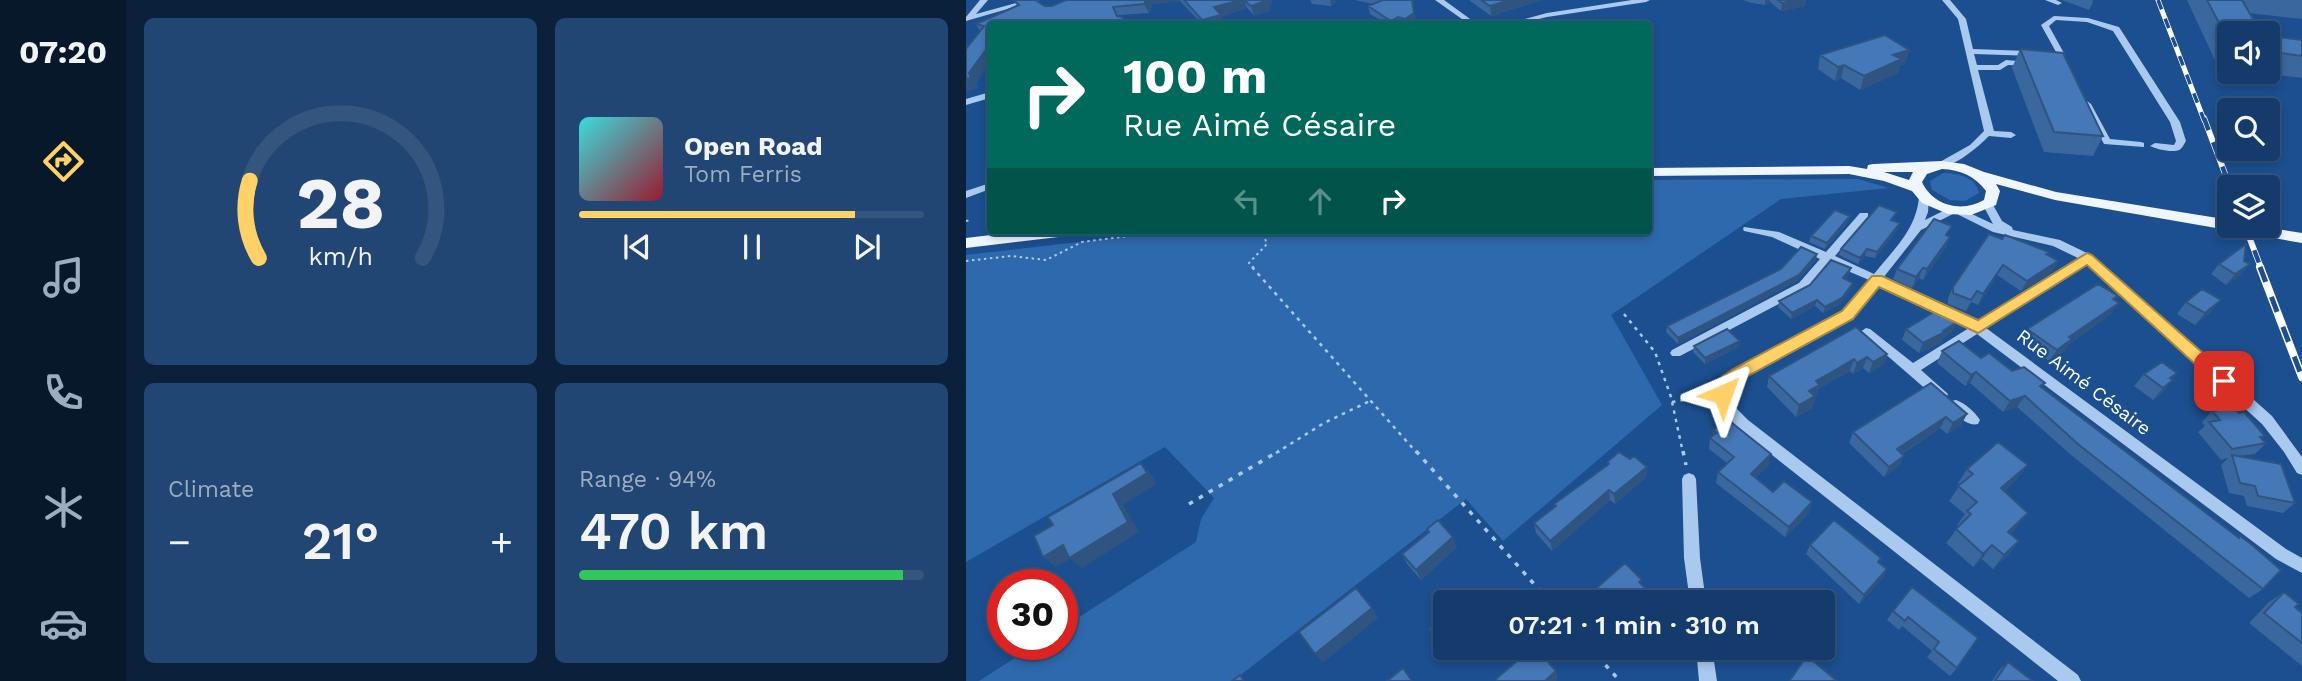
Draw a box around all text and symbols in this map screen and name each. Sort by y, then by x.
map controls [2217,21,2280,238]
button: sound [2217,21,2280,84]
text: 07:20 [19,33,107,71]
text: 100 m [1123,47,1267,105]
icon: right [1008,49,1099,140]
button: search [2217,98,2280,161]
text: Rue Aimé Césaire [1123,106,1396,144]
text: Open Road [684,131,822,161]
icon: directions [39,137,88,186]
text: 28 [296,160,385,246]
text: Tom Ferris [684,161,802,188]
button: layers [2217,175,2280,238]
icon: left [1228,182,1266,220]
icon: ahead [1301,182,1339,220]
icon: right [1374,182,1412,220]
icon: previous [618,228,656,266]
icon: pause [733,228,771,266]
icon: next [848,228,886,266]
text: km/h [308,242,373,271]
icon: music [39,253,88,302]
street label: Rue Aimé Césaire [2012,324,2156,440]
pin [2194,351,2254,411]
position arrow [1686,357,1760,431]
icon: arrive [2205,362,2243,400]
icon: phone [39,368,88,417]
text: Range · 94% [579,466,716,493]
text: Climate [168,476,254,503]
icon: climate [39,483,88,532]
text: 470 km [579,501,768,562]
text: 21° [302,511,379,572]
text: − [168,520,191,564]
text: + [490,520,513,564]
speed limit sign: 30 [987,569,1078,660]
icon: car [39,599,88,648]
text: 07:21 · 1 min · 310 m [1508,610,1760,640]

